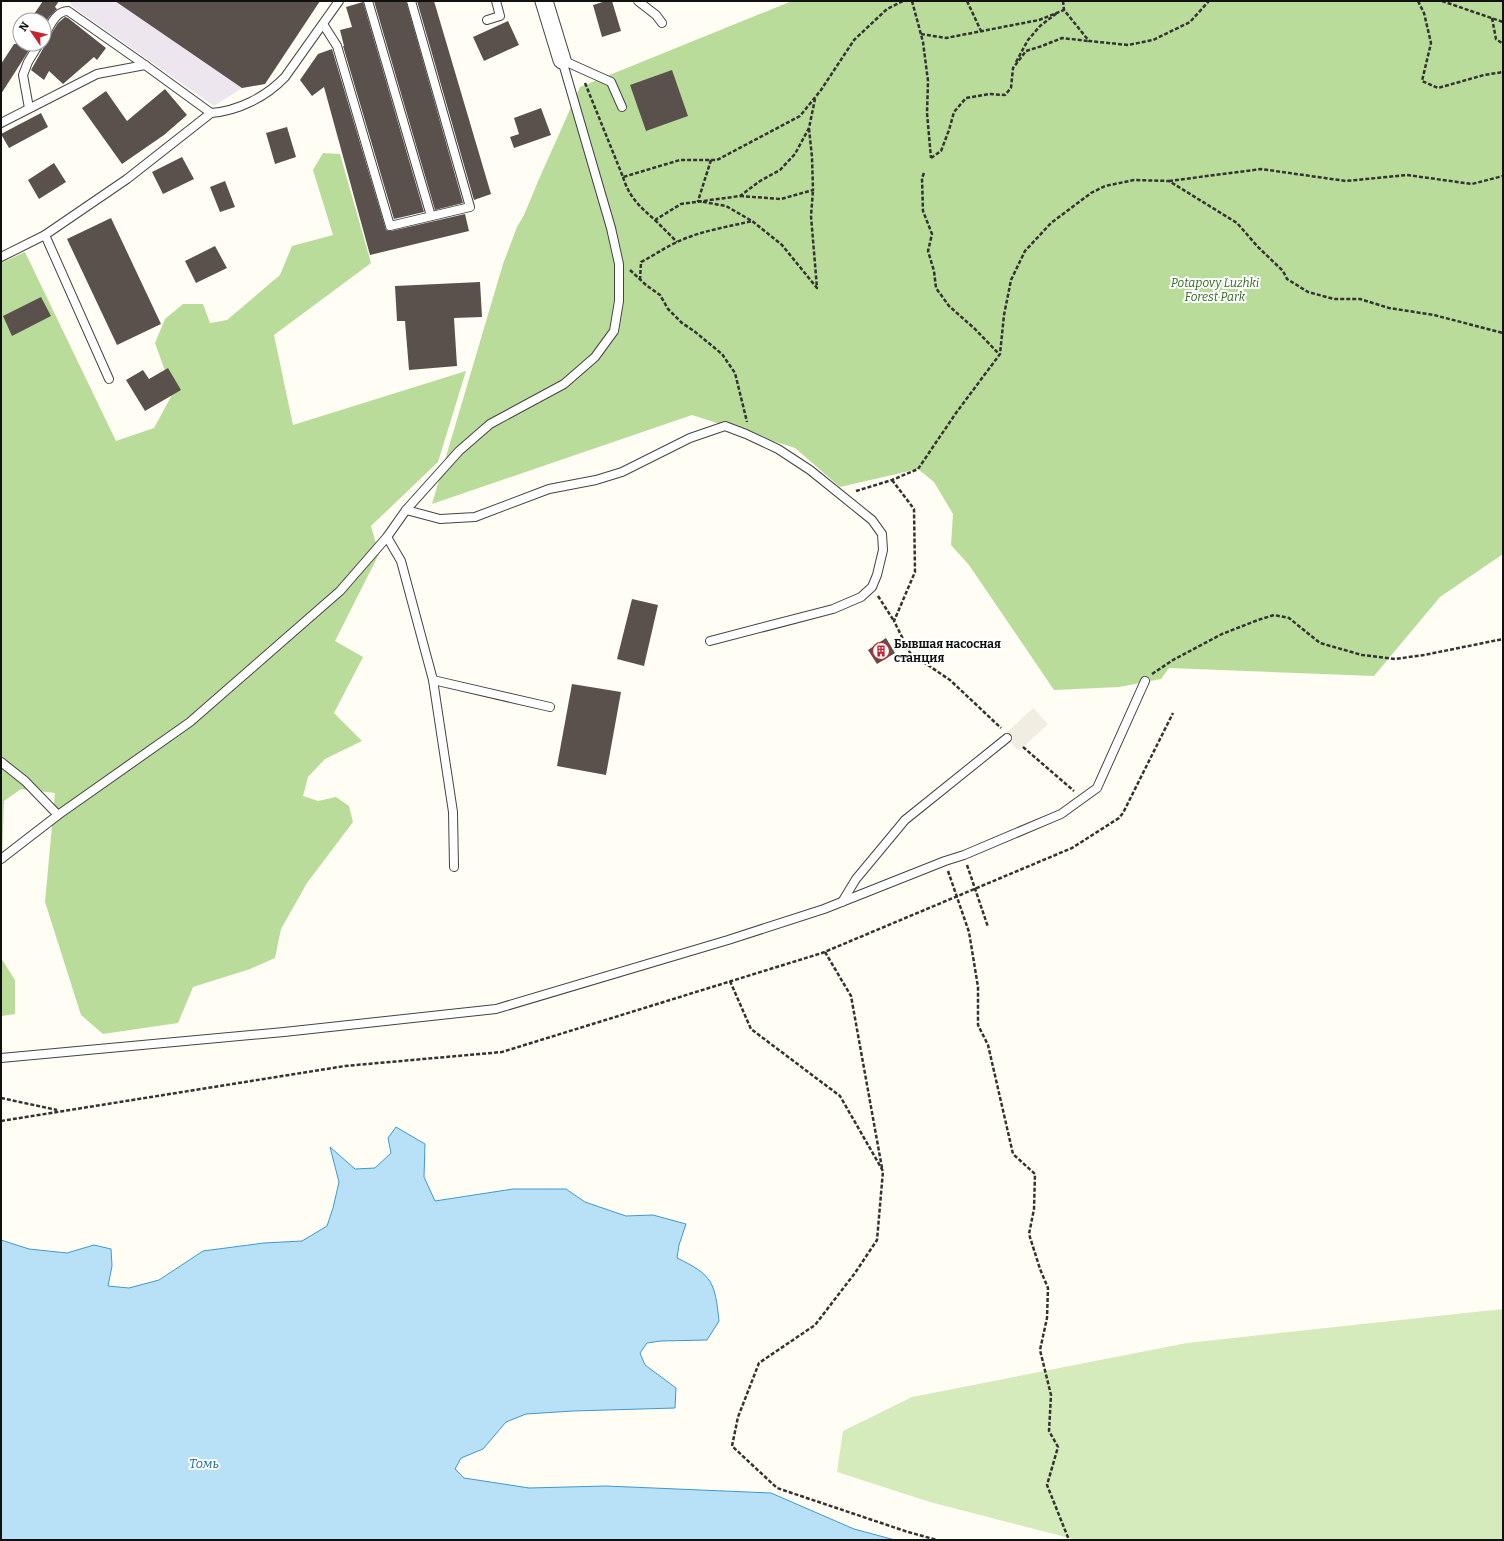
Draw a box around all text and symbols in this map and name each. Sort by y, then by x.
north arrow [12,12,52,52]
text: N [16,19,32,34]
park label: Potapovy Luzhki Forest Park [1171,276,1260,304]
place label: Бывшая насосная станция [894,637,1001,665]
building icon: Бывшая насосная станция [871,641,891,661]
water label: Томь [189,1456,219,1471]

